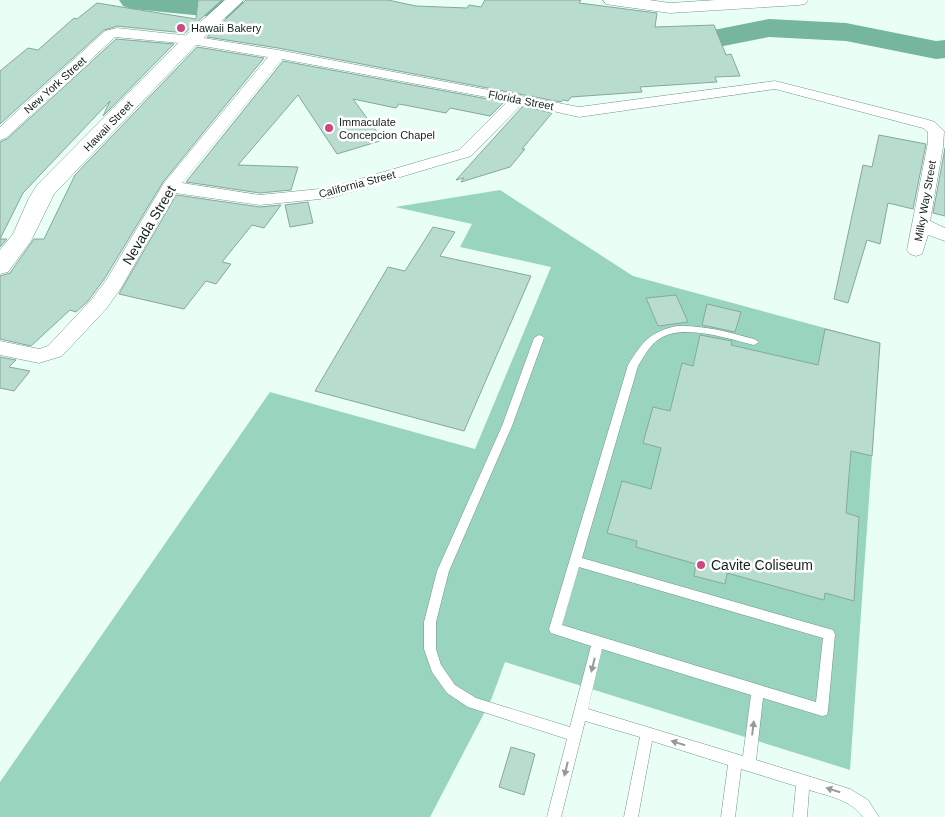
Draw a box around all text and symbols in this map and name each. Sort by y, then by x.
marker: Hawaii Bakery [175,22,187,34]
place label: Hawaii Bakery [191,22,262,34]
street label: New York Street [22,54,88,116]
street label: Florida Street [487,88,555,112]
street label: Hawaii Street [81,98,135,154]
place label: Immaculate Concepcion Chapel [339,116,435,141]
marker: Immaculate Concepcion Chapel [323,122,335,134]
street label: Milky Way Street [912,160,938,242]
street label: California Street [317,168,397,200]
street label: Nevada Street [119,182,179,267]
place label: Cavite Coliseum [711,557,813,573]
marker: Cavite Coliseum [695,559,707,571]
one-way arrow [589,657,597,672]
one-way arrow [750,719,758,735]
one-way arrow [670,738,685,746]
one-way arrow [562,761,570,776]
one-way arrow [826,786,841,794]

